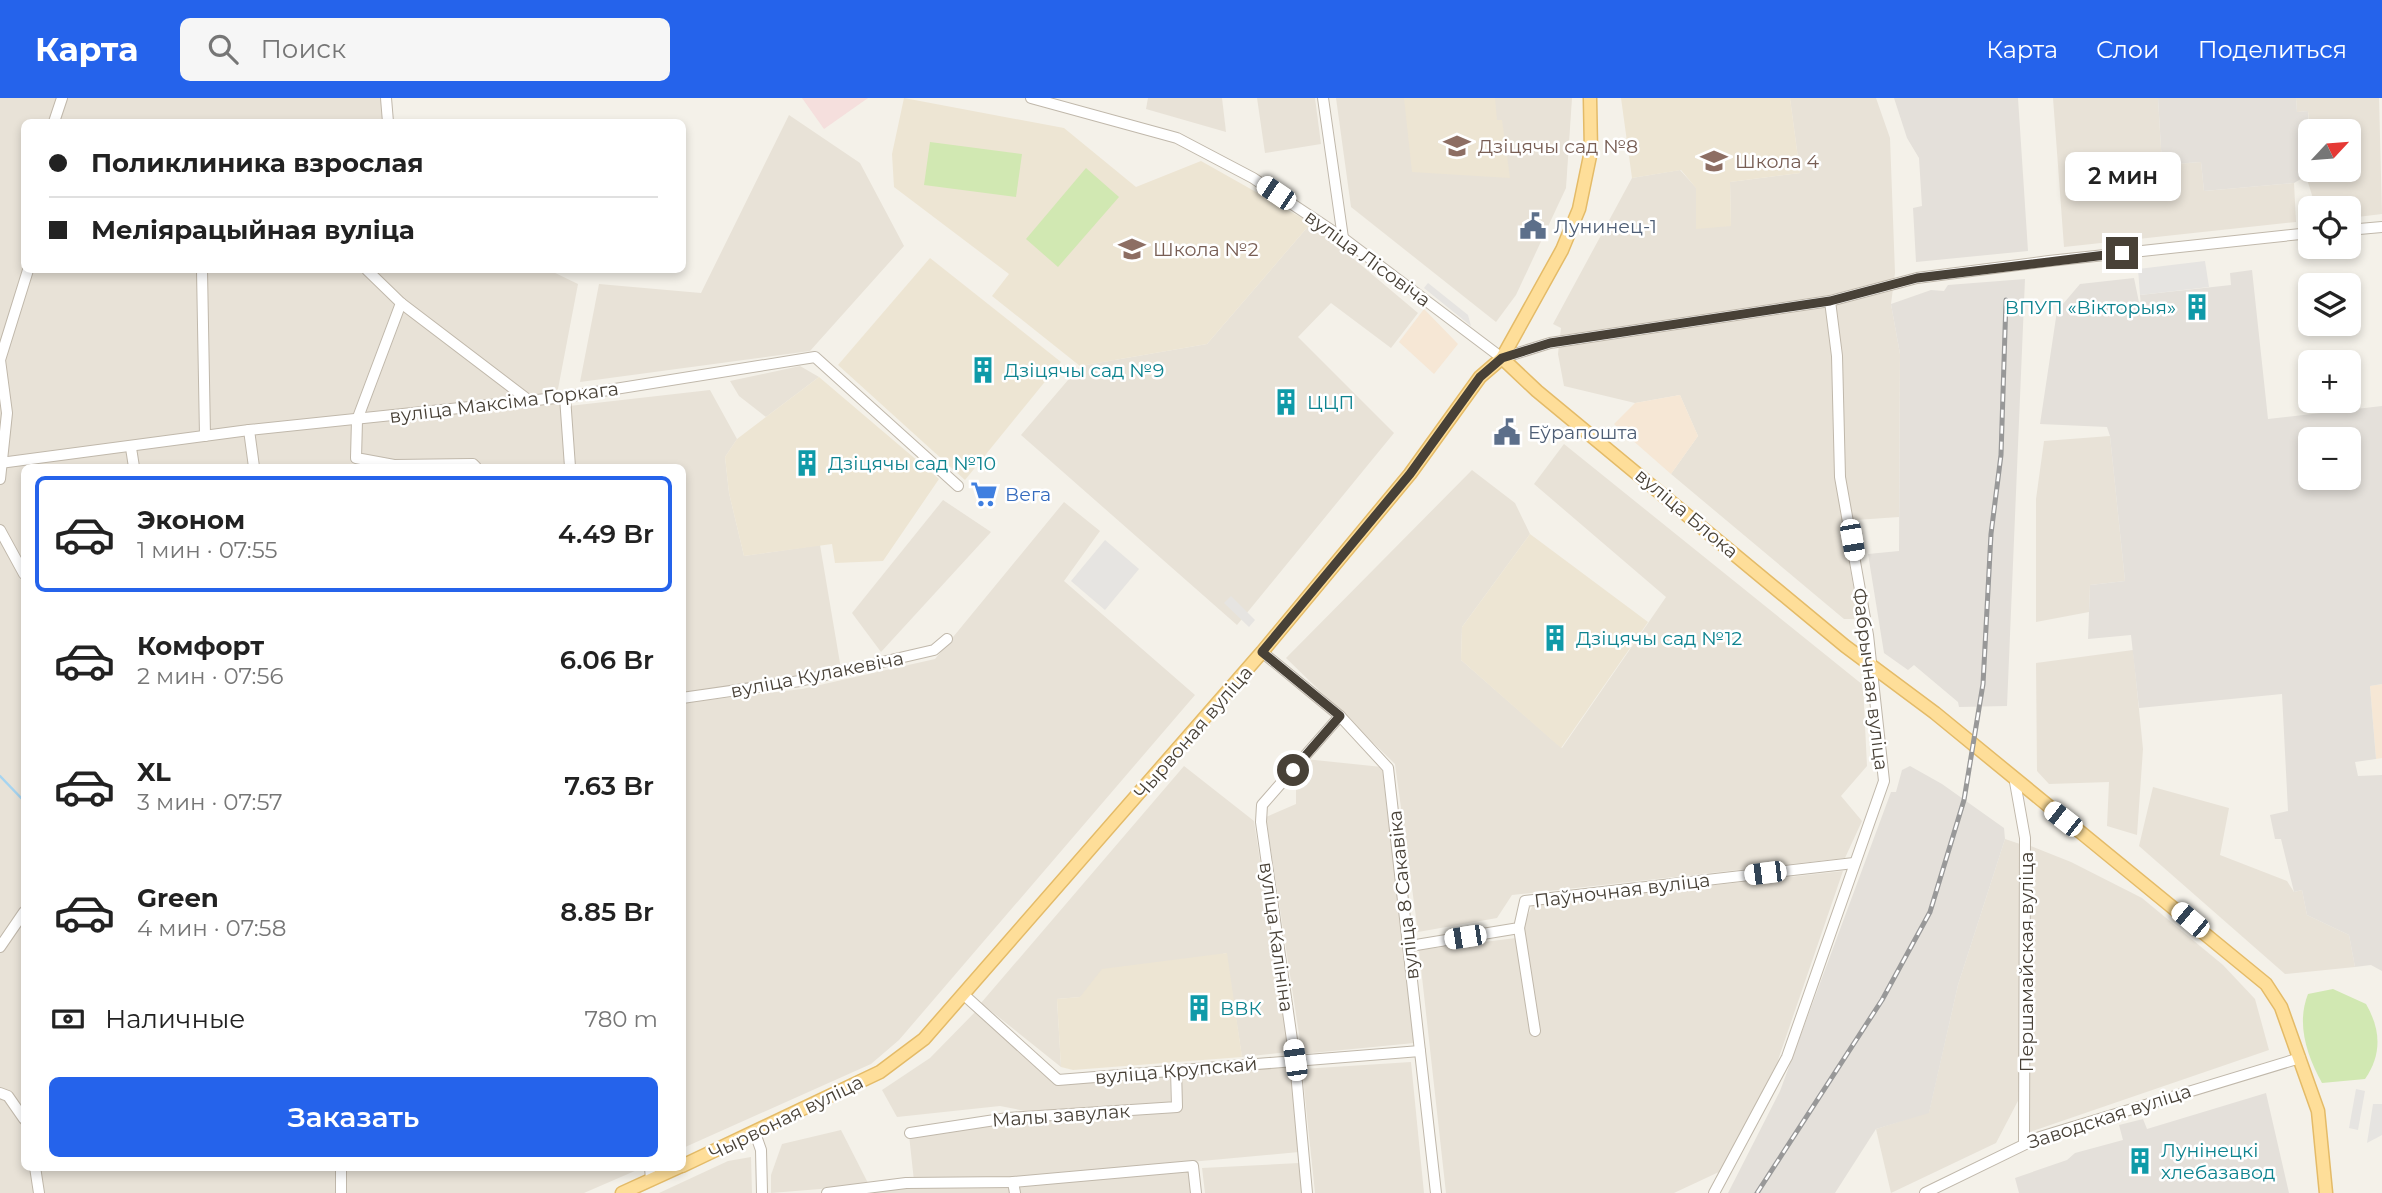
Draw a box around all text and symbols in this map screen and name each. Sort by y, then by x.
search box [180,18,670,81]
text: Карта [35,29,138,69]
icon: search [204,30,242,68]
text: Поиск [260,33,346,65]
text: Карта [1986,35,2058,64]
text: Слои [2096,35,2160,64]
text: Поделиться [2198,35,2347,64]
north arrow [2298,119,2361,182]
map controls [2298,119,2361,490]
school or university icon: Дзіцячы сад №8 [1442,131,1472,161]
place label: Дзіцячы сад №8 [1478,135,1638,158]
school or university icon: Школа 4 [1699,146,1729,176]
text: Поликлиника взрослая [91,147,424,179]
place label: Школа 4 [1735,150,1820,173]
callout: 2 мин [2064,152,2180,200]
text: 2 мин [2088,162,2158,190]
car [1253,173,1300,213]
button: locate [2298,196,2361,259]
street label: вуліца Лісовіча [1300,205,1435,312]
public building icon: Лунинец-1 [1518,211,1548,241]
text: Меліярацыйная вуліца [91,214,415,246]
place label: Лунинец-1 [1554,215,1657,238]
school or university icon: Школа №2 [1117,234,1147,264]
route end [2106,237,2138,269]
place label: Школа №2 [1153,238,1259,261]
button: layers [2298,273,2361,336]
building icon: ВПУП «Вікторыя» [2182,292,2212,322]
place label: ВПУП «Вікторыя» [2005,296,2176,319]
button: + [2298,350,2361,413]
building icon: Дзіцячы сад №9 [968,355,998,385]
place label: Дзіцячы сад №9 [1004,359,1164,382]
street label: вуліца Максіма Горкага [388,377,620,428]
building icon: ЦЦП [1271,387,1301,417]
place label: ЦЦП [1307,391,1354,414]
public building icon: Еўрапошта [1492,417,1522,447]
place label: Еўрапошта [1528,421,1638,444]
button: − [2298,427,2361,490]
building icon: Дзіцячы сад №10 [792,448,822,478]
place label: Дзіцячы сад №10 [828,452,996,475]
street label: вуліца Блока [1630,464,1743,563]
supermarket icon: Вега [969,479,999,509]
place label: Вега [1005,483,1051,506]
icon: car [53,503,116,566]
text: Эконом [137,504,245,536]
car [1839,517,1866,563]
text: 4.49 Br [558,518,654,550]
text: 1 мин · 07:55 [137,536,278,564]
street label: Фабрычная вуліца [1848,586,1893,772]
building icon: Дзіцячы сад №12 [1540,623,1570,653]
place label: Дзіцячы сад №12 [1576,627,1743,650]
icon: car [53,629,116,692]
text: Комфорт [137,630,264,662]
text: 6.06 Br [560,644,654,676]
street label: вуліца Кулакевіча [729,646,906,703]
street label: Чырвоная вуліца [1129,661,1257,803]
text: 2 мин · 07:56 [137,662,284,690]
route start [1277,754,1309,786]
icon: car [53,755,116,818]
text: XL [137,756,171,788]
text: 7.63 Br [564,770,654,802]
text: 3 мин · 07:57 [137,788,283,816]
car [2040,798,2087,840]
street label: вуліца 8 Сакавіка [1383,809,1424,981]
street label: Першамайская вуліца [2015,852,2038,1072]
car [1743,860,1788,886]
street label: вуліца Калініна [1255,861,1298,1014]
street label: Паўночная вуліца [1533,868,1711,913]
icon: car [53,881,116,944]
text: Green [137,882,219,914]
text: 8.85 Br [560,896,654,928]
car [2168,898,2213,942]
text: 4 мин · 07:58 [137,914,286,942]
car [1443,923,1488,951]
building icon: ВВК [1184,993,1214,1023]
place label: ВВК [1220,997,1262,1020]
icon: cash [49,1000,87,1038]
text: Наличные [105,1003,245,1035]
text: 780 m [585,1005,658,1033]
car [1282,1038,1309,1082]
street label: вуліца Крупскай [1094,1052,1258,1089]
street label: Чырвоная вуліца [705,1070,867,1165]
button: Заказать [49,1077,658,1157]
street label: Заводская вуліца [2024,1079,2194,1154]
street label: Малы завулак [991,1099,1131,1132]
place label: Лунінецкі хлебазавод [2161,1139,2275,1184]
building icon: Лунінецкі хлебазавод [2125,1146,2155,1176]

